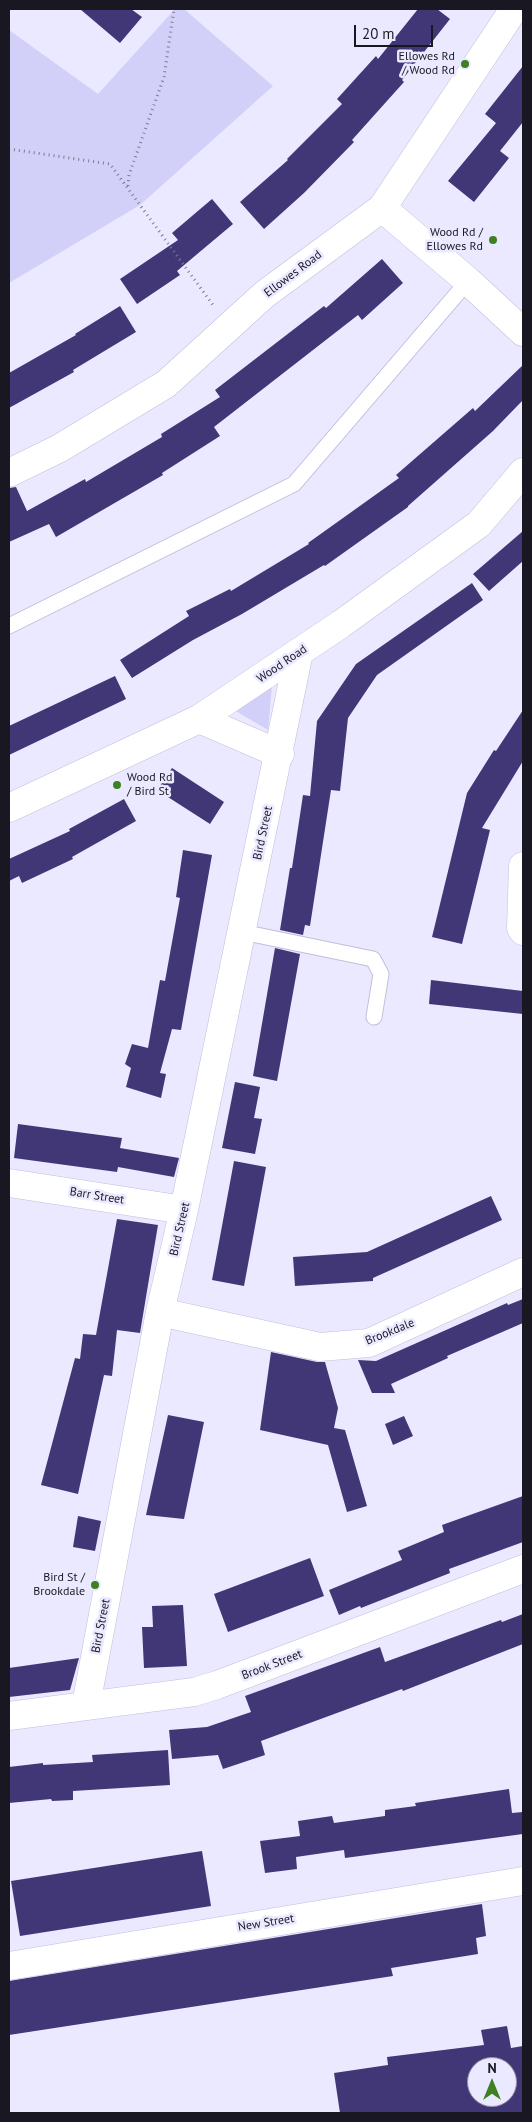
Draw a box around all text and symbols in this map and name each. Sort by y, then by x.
scale bar [357,15,436,47]
text: 20 m [362,24,395,43]
place label: Ellowes Rd / Wood Rd [399,50,455,78]
marker: Ellowes Rd / Wood Rd [459,58,471,70]
place label: Wood Rd / Ellowes Rd [427,226,483,254]
marker: Wood Rd / Ellowes Rd [487,234,499,246]
street label: Ellowes Road [261,248,325,300]
street label: Wood Road [254,642,310,686]
place label: Wood Rd / Bird St [127,771,173,799]
marker: Wood Rd / Bird St [111,779,123,791]
street label: Bird Street [250,805,276,861]
street label: Barr Street [69,1185,125,1207]
street label: Bird Street [167,1201,193,1257]
street label: Brookdale [363,1316,417,1348]
place label: Bird St / Brookdale [33,1571,85,1599]
marker: Bird St / Brookdale [89,1579,101,1591]
street label: Bird Street [89,1598,113,1654]
street label: Brook Street [240,1647,304,1683]
street label: New Street [237,1911,295,1935]
north arrow [467,2057,517,2107]
text: N [487,2059,497,2077]

